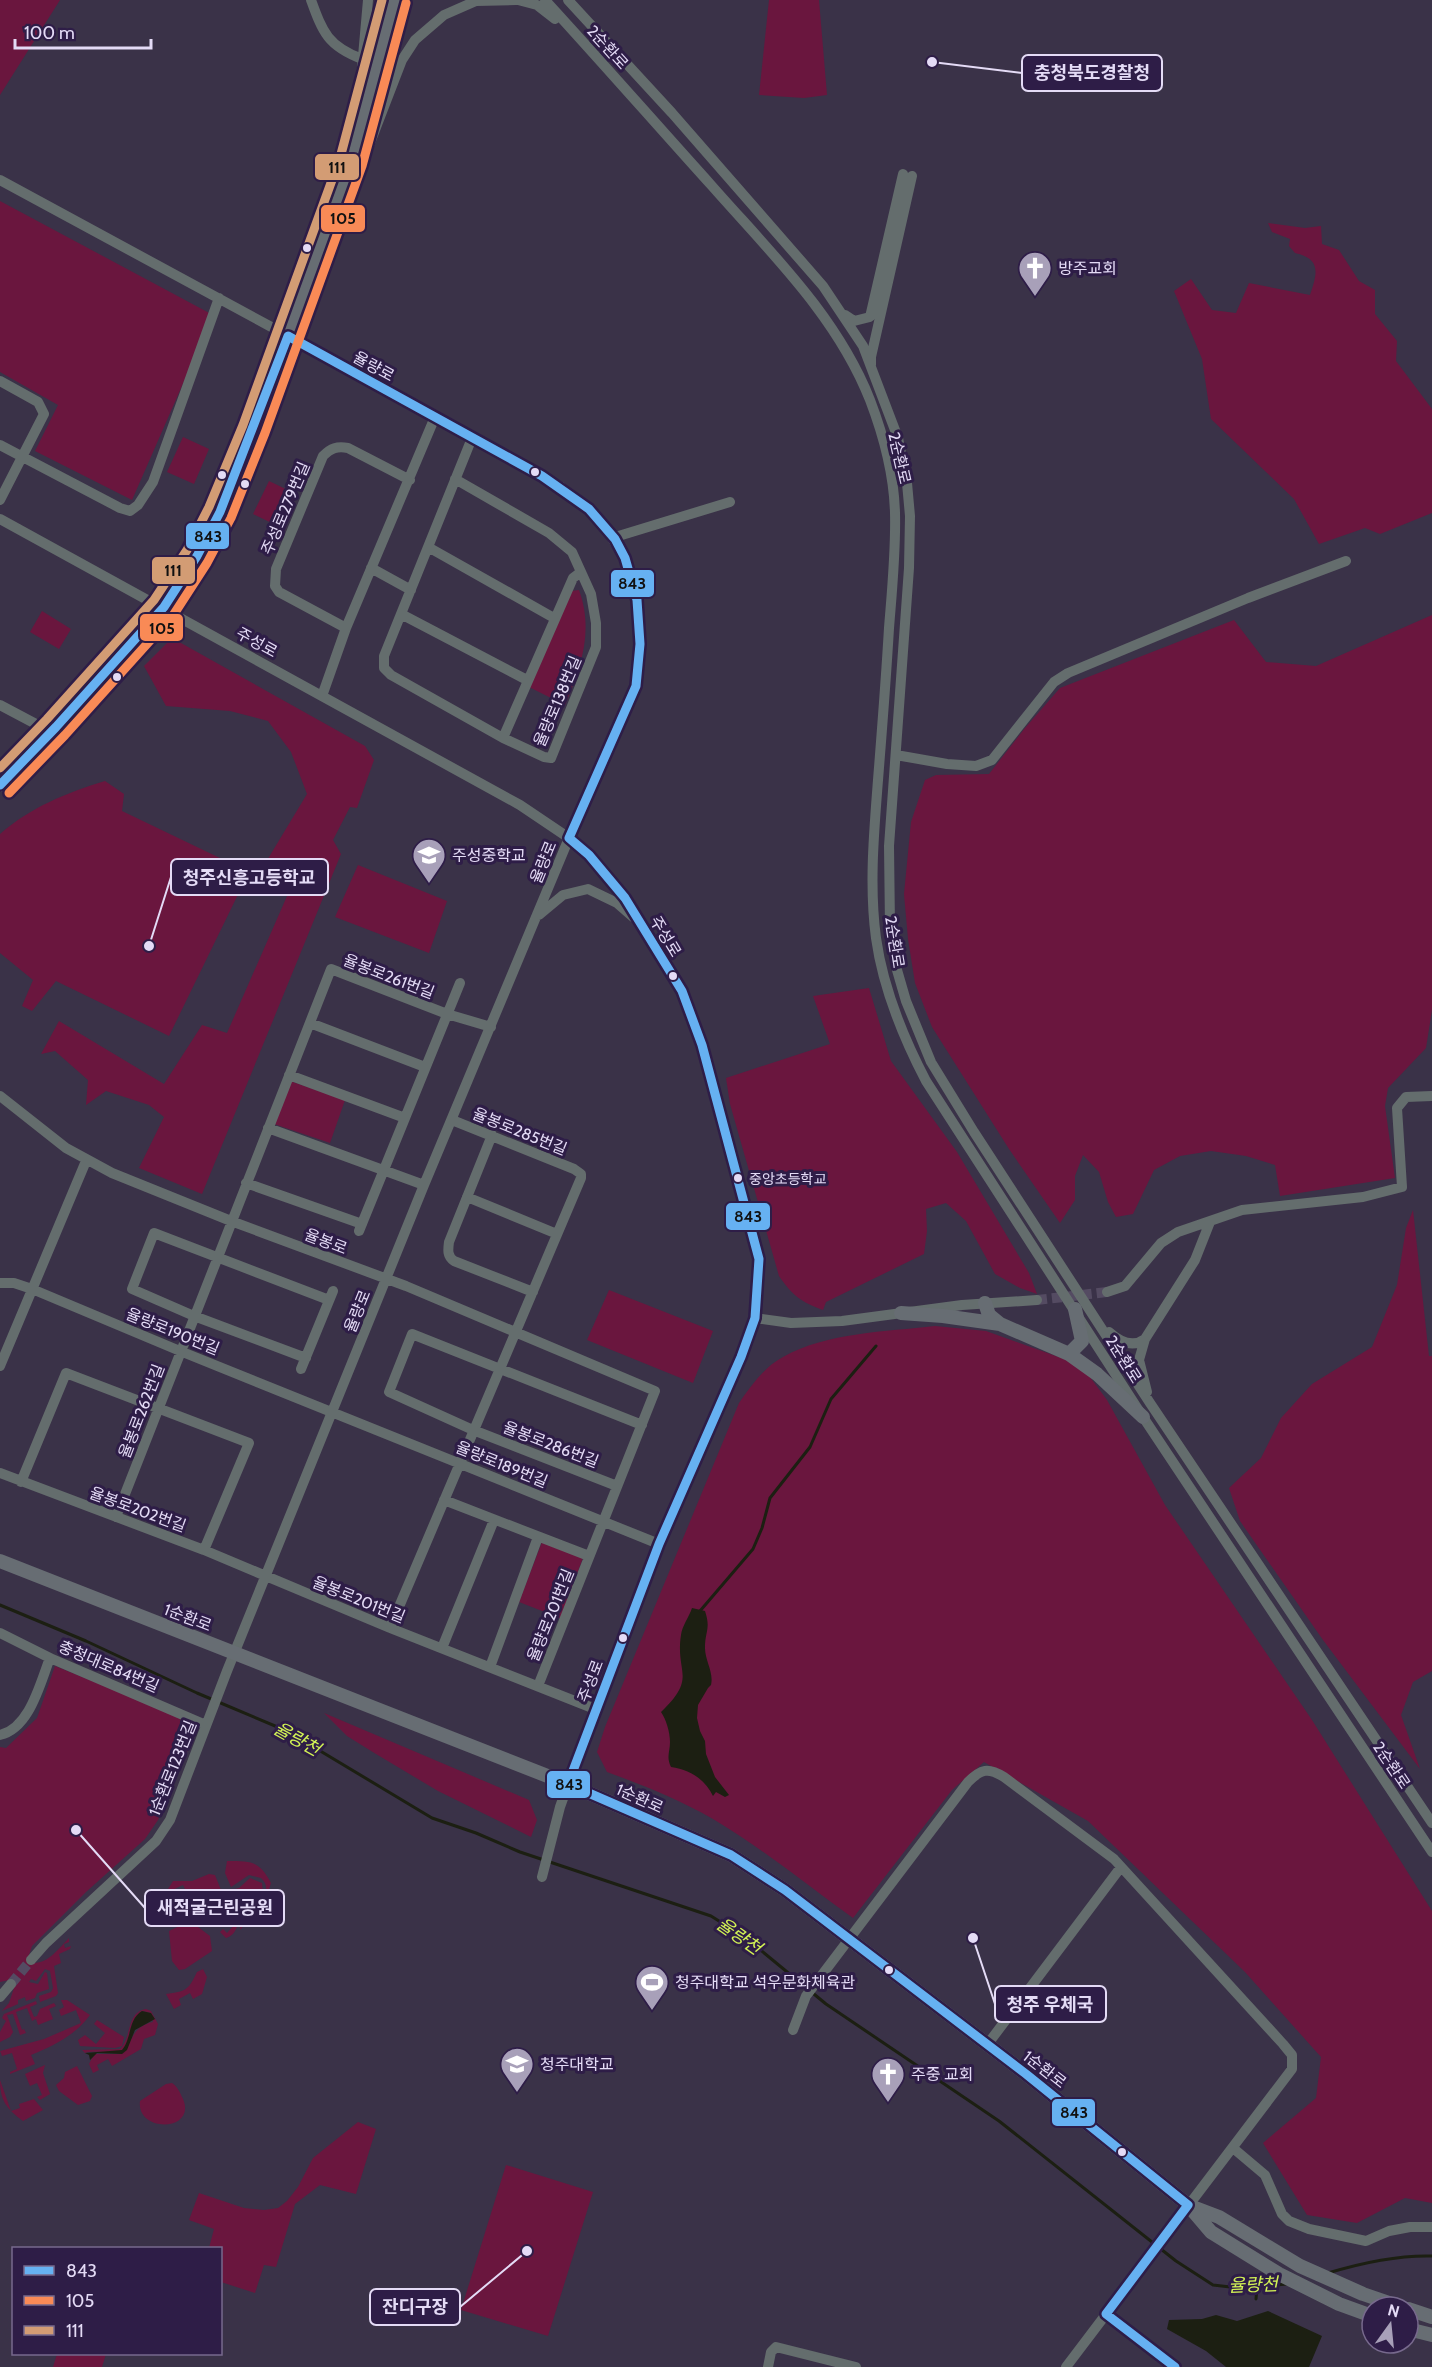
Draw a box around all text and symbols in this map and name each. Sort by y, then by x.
scale bar [15,12,152,50]
street label: 2순환로 [583,21,632,73]
text: 100 m [24,22,75,44]
callout: 충청북도경찰청 [1022,55,1162,91]
text: 충청북도경찰청 [1034,62,1150,84]
line badge: 111 [314,153,360,181]
text: 111 [328,158,346,177]
line badge: 105 [320,204,366,233]
text: 105 [330,209,356,228]
unlabelled marker [301,242,313,254]
church icon: 방주교회 [1017,250,1053,297]
place label: 방주교회 [1058,259,1117,278]
street label: 율량로 [350,347,398,386]
street label: 2순환로 [884,430,915,486]
street label: 주성로279번길 [257,459,314,558]
unlabelled marker [529,466,541,478]
unlabelled marker [216,469,228,481]
unlabelled marker [239,478,251,490]
line badge: 843 [185,522,230,550]
text: 843 [194,527,222,546]
line badge: 111 [151,556,196,585]
text: 111 [164,561,182,580]
line badge: 843 [610,569,655,598]
text: 843 [618,574,646,593]
line badge: 105 [139,613,184,642]
text: 105 [149,619,175,638]
street label: 주성로 [233,623,281,662]
street label: 율량로138번길 [530,653,585,750]
unlabelled marker [111,671,123,683]
school or university icon: 주성중학교 [411,837,447,884]
street label: 율량로 [526,838,561,886]
place label: 주성중학교 [452,846,526,865]
callout: 청주신흥고등학교 [171,859,328,895]
text: 청주신흥고등학교 [183,867,315,889]
street label: 주성로 [646,912,685,960]
street label: 2순환로 [881,915,908,970]
street label: 율봉로261번길 [341,950,437,1003]
unlabelled marker [667,970,679,982]
street label: 율봉로285번길 [470,1104,570,1159]
place label: 중앙초등학교 [749,1170,826,1188]
marker: 중앙초등학교 [732,1172,744,1184]
line badge: 843 [725,1202,771,1231]
text: 843 [734,1207,762,1226]
street label: 율봉로 [302,1225,350,1258]
street label: 율량로 [340,1287,375,1335]
street label: 율량로190번길 [123,1304,222,1359]
street label: 2순환로 [1102,1332,1146,1387]
street label: 율봉로262번길 [115,1361,168,1461]
street label: 율봉로286번길 [500,1418,601,1471]
street label: 율량로189번길 [453,1437,551,1492]
street label: 율봉로202번길 [87,1483,189,1536]
street label: 율량로201번길 [523,1566,578,1664]
street label: 율봉로201번길 [310,1572,408,1627]
street label: 1순환로 [161,1600,215,1635]
unlabelled marker [617,1632,629,1644]
street label: 충청대로84번길 [56,1637,162,1696]
street label: 주성로 [574,1657,607,1705]
water label: 율량천 [270,1717,326,1762]
street label: 1순환로123번길 [145,1718,200,1819]
street label: 2순환로 [1369,1738,1414,1793]
line badge: 843 [546,1770,591,1799]
text: 843 [555,1775,583,1794]
street label: 1순환로 [613,1780,666,1817]
callout: 새적굴근린공원 [145,1890,284,1926]
text: 새적굴근린공원 [157,1897,273,1919]
water label: 율량천 [712,1913,768,1961]
sports icon: 청주대학교 석우문화체육관 [634,1964,670,2011]
unlabelled marker [883,1964,895,1976]
place label: 청주대학교 석우문화체육관 [675,1973,856,1992]
callout: 청주 우체국 [995,1986,1106,2022]
text: 청주 우체국 [1007,1994,1093,2016]
school or university icon: 청주대학교 [499,2046,535,2093]
street label: 1순환로 [1019,2047,1070,2092]
place label: 청주대학교 [540,2055,614,2074]
church icon: 주중 교회 [870,2056,906,2103]
place label: 주중 교회 [911,2065,973,2084]
line badge: 843 [1051,2098,1096,2127]
text: 843 [1060,2103,1088,2122]
unlabelled marker [1116,2146,1128,2158]
legend [12,2247,222,2355]
text: 843 [66,2260,97,2282]
water label: 율량천 [1228,2273,1281,2297]
callout: 잔디구장 [370,2289,460,2325]
text: 105 [66,2290,94,2312]
north arrow [1360,2295,1420,2355]
text: 잔디구장 [382,2296,449,2318]
text: N [1386,2300,1402,2322]
text: 111 [66,2320,84,2342]

